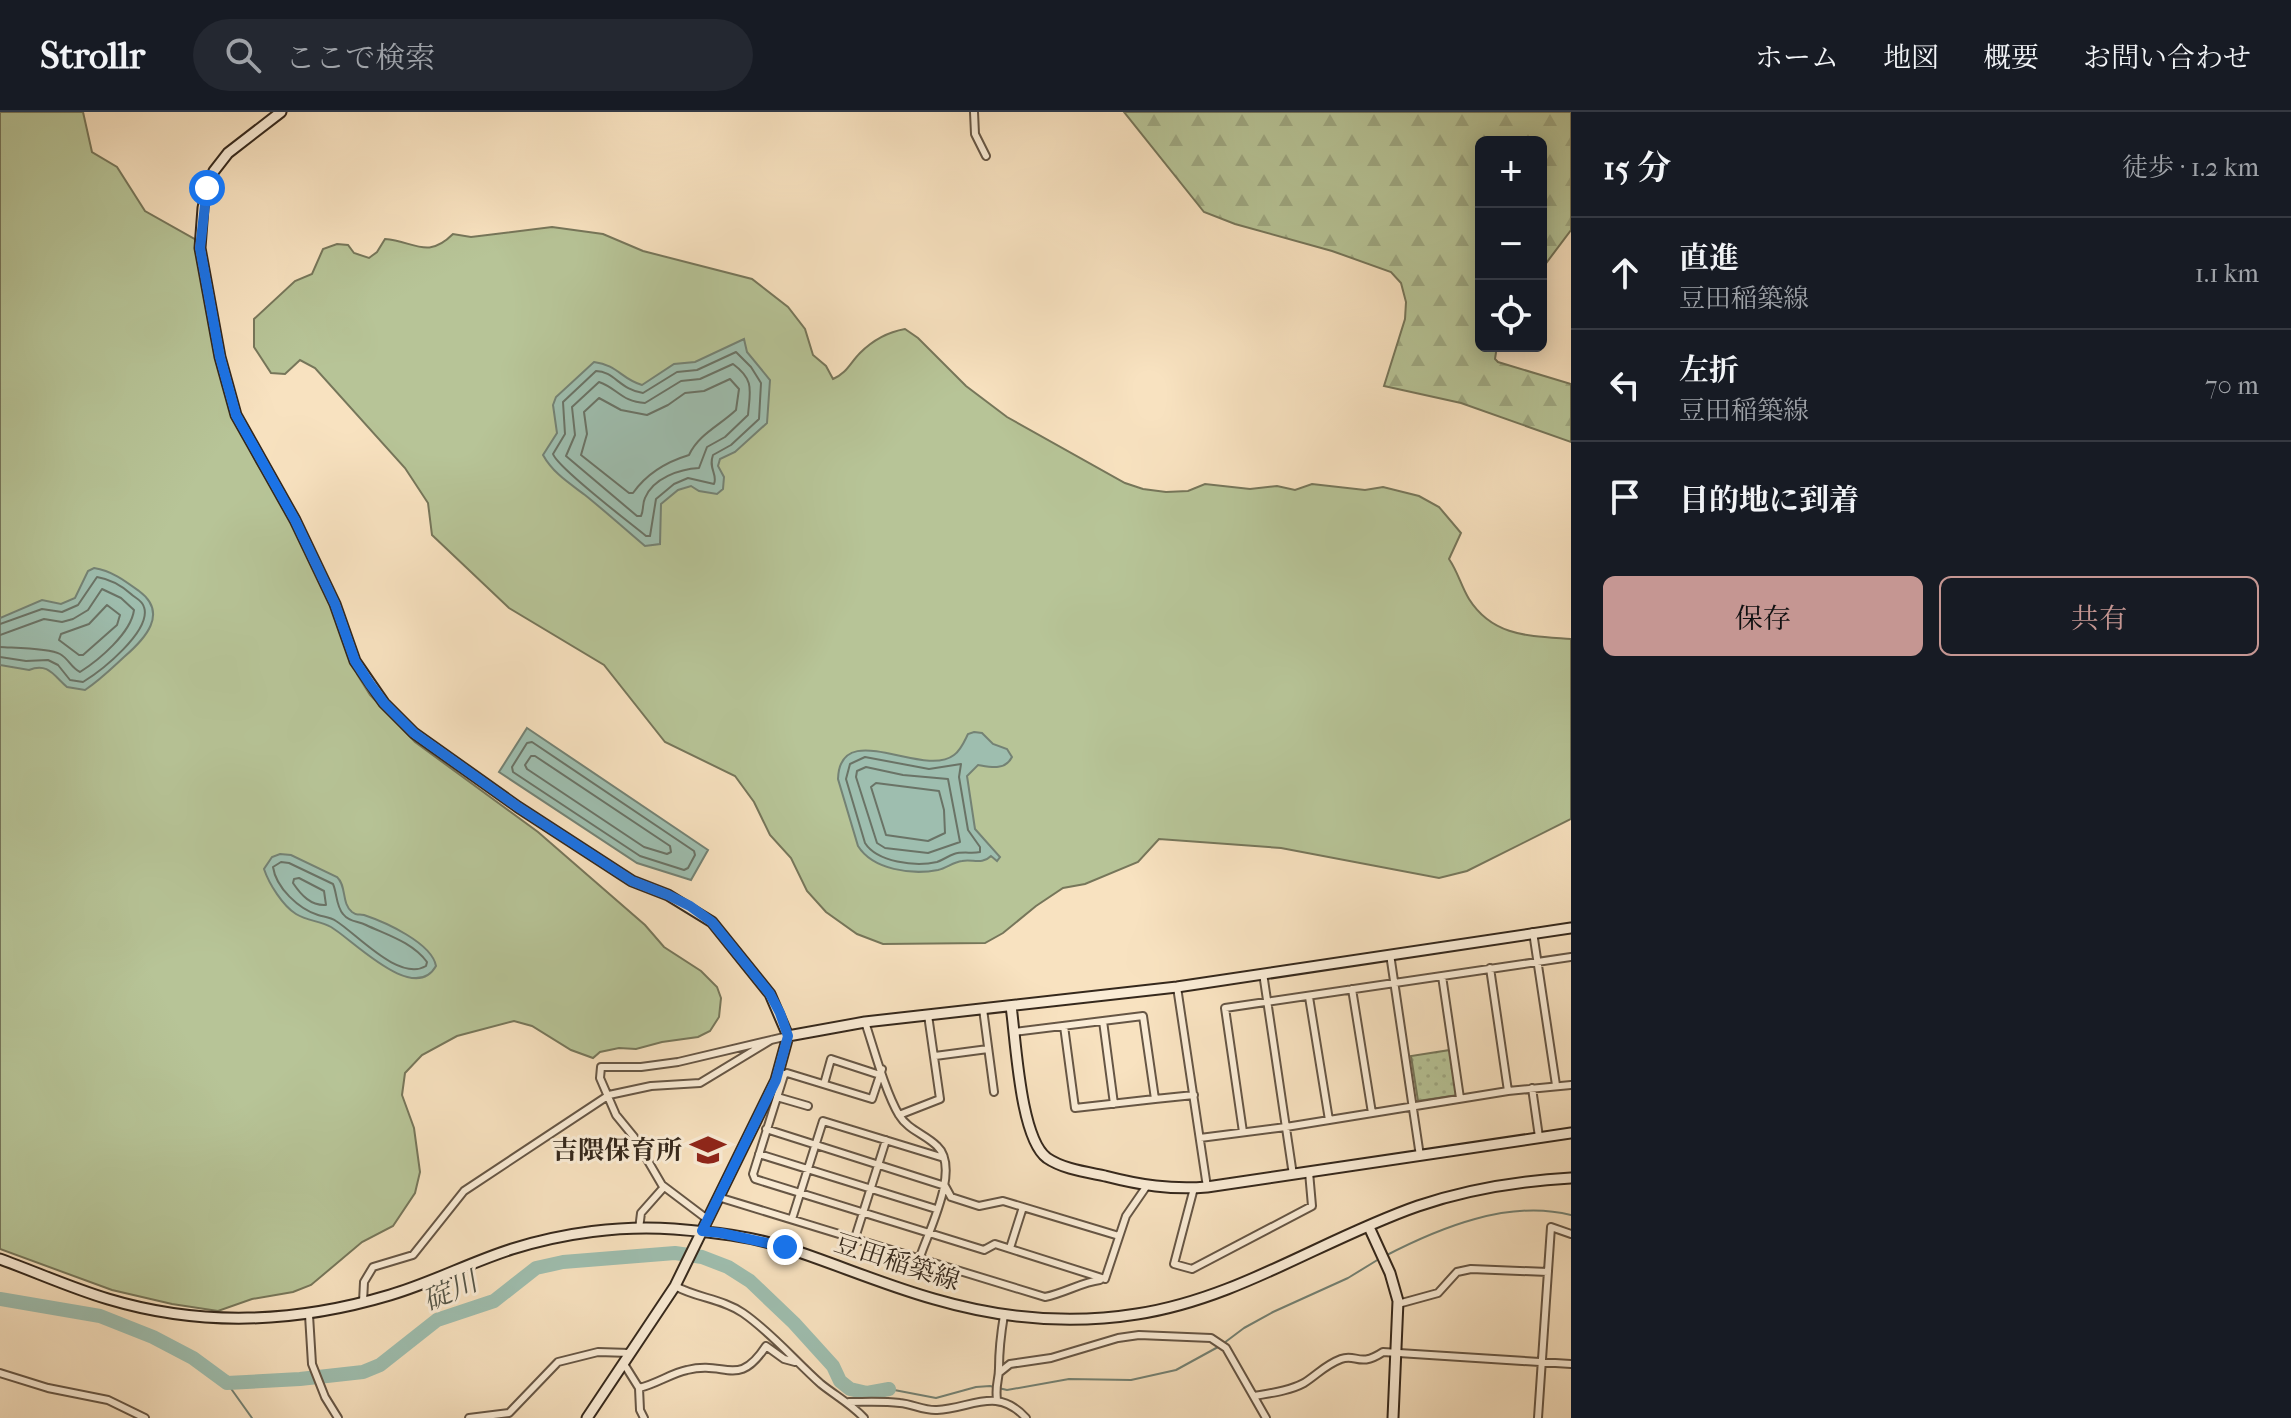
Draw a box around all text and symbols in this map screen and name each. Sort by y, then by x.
search box [193,19,753,91]
text: Strollr [40,33,145,78]
icon: search [221,33,265,77]
text: ここで検索 [285,41,435,76]
text: ホーム [1755,41,1839,74]
text: 地図 [1883,41,1939,74]
text: 概要 [1983,41,2039,74]
text: お問い合わせ [2083,41,2251,74]
map controls [1475,136,1547,352]
button: + [1475,136,1547,208]
text: 15 分 [1603,148,1671,188]
text: 徒歩 · 1.2 km [2122,152,2259,183]
route start [189,170,225,206]
button: − [1475,208,1547,280]
text: 直進 [1679,241,1739,276]
icon: ahead [1603,251,1647,295]
text: 1.1 km [2195,258,2259,289]
button: locate [1475,280,1547,352]
text: 豆田稲築線 [1679,283,1809,314]
text: 左折 [1679,353,1739,388]
icon: left [1603,363,1647,407]
text: 70 m [2205,370,2259,401]
text: 豆田稲築線 [1679,395,1809,426]
icon: arrive [1603,475,1647,519]
text: 目的地に到着 [1679,483,1859,518]
button: 保存 [1603,576,1923,656]
button: 共有 [1939,576,2259,656]
school or university icon: 吉隈保育所 [689,1131,727,1169]
place label: 吉隈保育所 [552,1135,682,1166]
street label: 豆田稲築線 [830,1227,964,1297]
route end [767,1229,803,1265]
water label: 碇川 [418,1263,485,1317]

